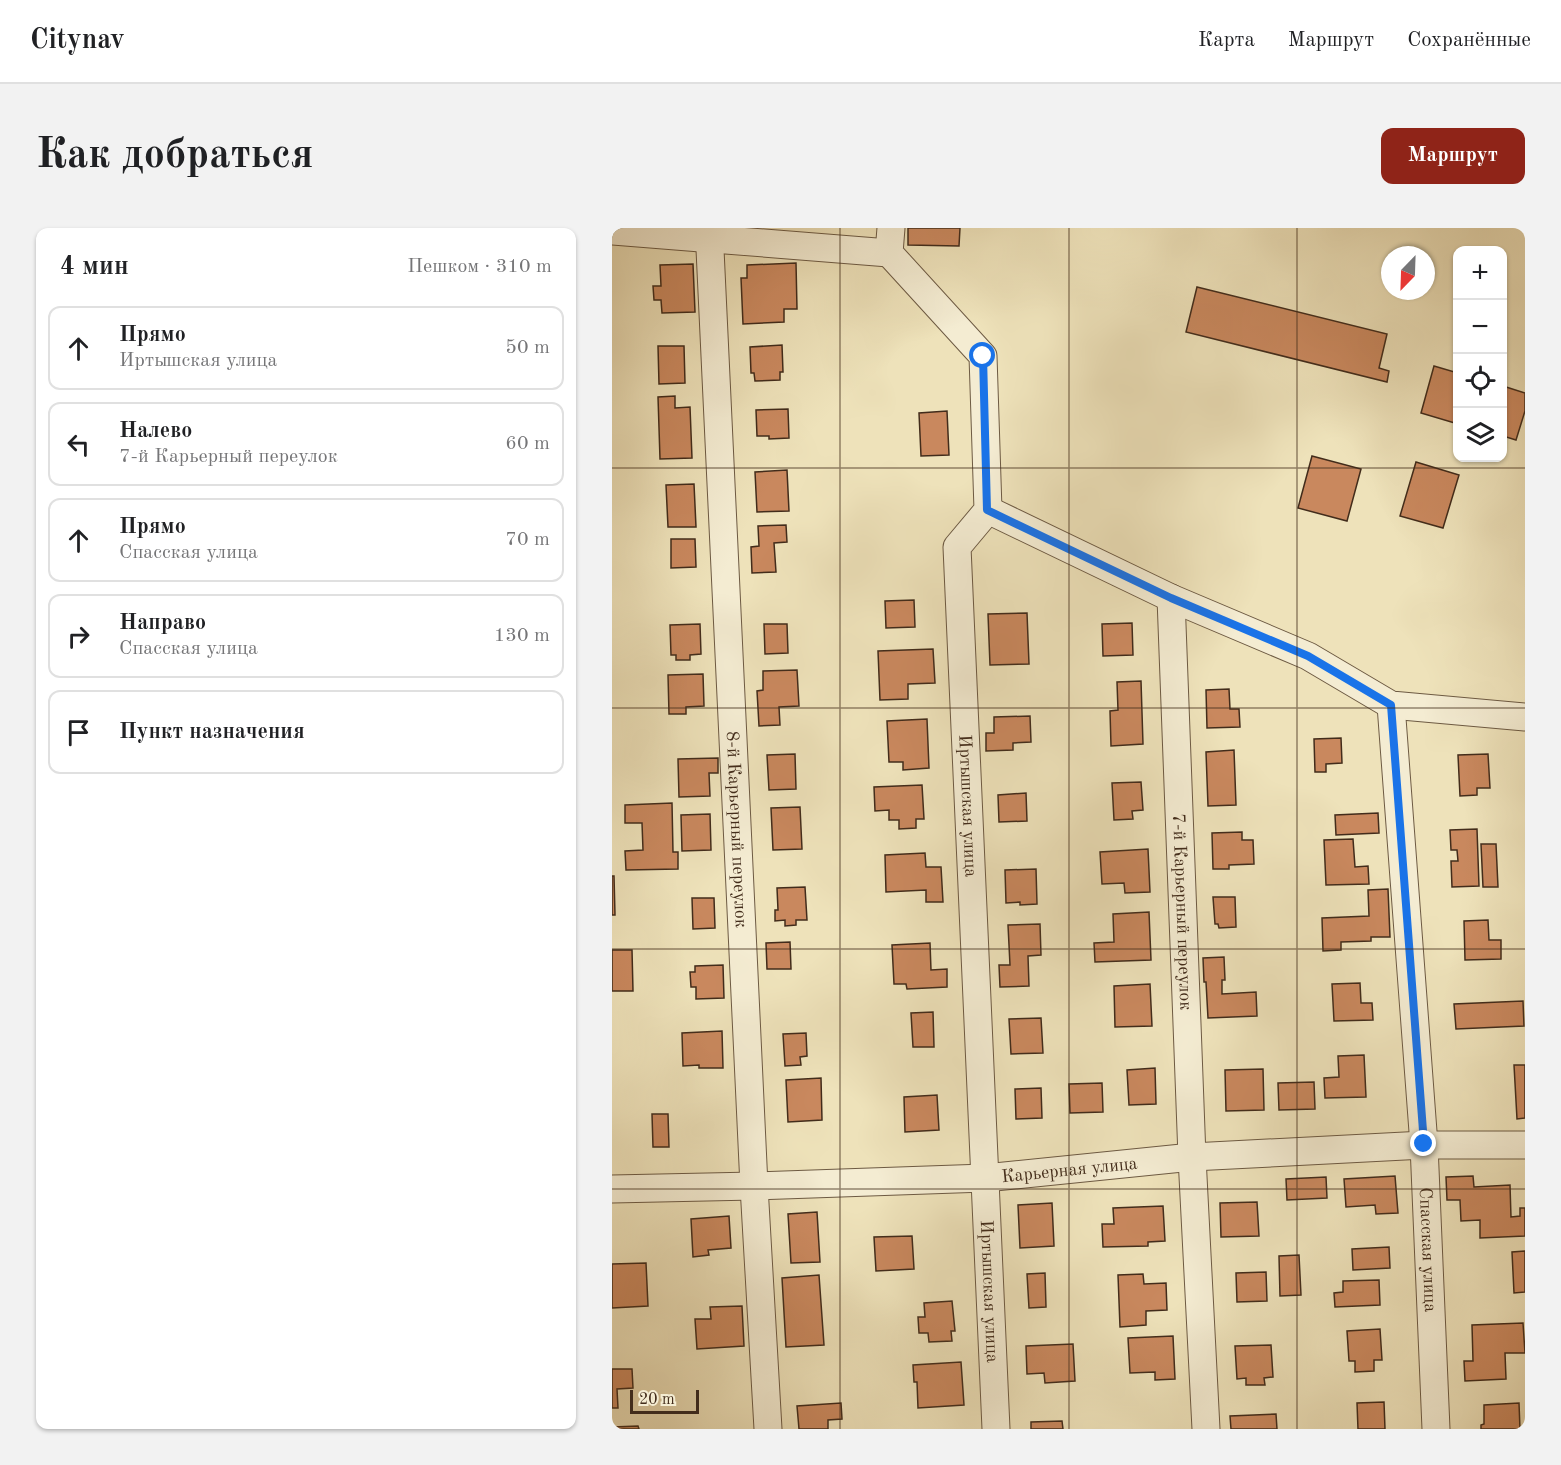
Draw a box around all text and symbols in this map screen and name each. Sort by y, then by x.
text: Citynav [30,27,125,55]
text: Карта [1198,30,1255,51]
text: Маршрут [1288,30,1374,51]
text: Сохранённые [1407,30,1531,51]
button: Маршрут [1381,128,1525,184]
text: Как добраться [36,135,313,177]
north arrow [1381,246,1435,300]
map controls [1453,246,1507,462]
button: + [1453,246,1507,300]
text: 4 мин [60,254,129,280]
text: Пешком · 310 m [407,257,552,277]
button: − [1453,300,1507,354]
text: Прямо [119,324,186,346]
icon: ahead [62,332,95,365]
text: 50 m [505,338,550,358]
route start [969,342,995,368]
text: Иртышская улица [119,351,277,371]
button: locate [1453,354,1507,408]
button: layers [1453,408,1507,462]
text: Налево [119,420,192,442]
icon: left [62,428,95,461]
text: 60 m [505,434,550,454]
text: 7-й Карьерный переулок [119,447,338,467]
text: Прямо [119,516,186,538]
icon: ahead [62,524,95,557]
text: 70 m [505,530,550,550]
text: Спасская улица [119,543,258,563]
text: Направо [119,612,206,634]
icon: right [62,620,95,653]
text: 130 m [494,626,550,646]
text: Спасская улица [119,639,258,659]
icon: arrive [62,716,95,749]
text: Пункт назначения [119,721,305,743]
street label: 8-й Карьерный переулок [723,731,750,928]
street label: Иртышская улица [955,734,980,878]
street label: 7-й Карьерный переулок [1169,813,1194,1011]
route end [1410,1130,1436,1156]
street label: Карьерная улица [1001,1155,1138,1186]
street label: Спасская улица [1416,1187,1439,1313]
street label: Иртышская улица [977,1220,1001,1363]
scale bar [630,1387,699,1414]
text: 20 m [639,1392,675,1408]

